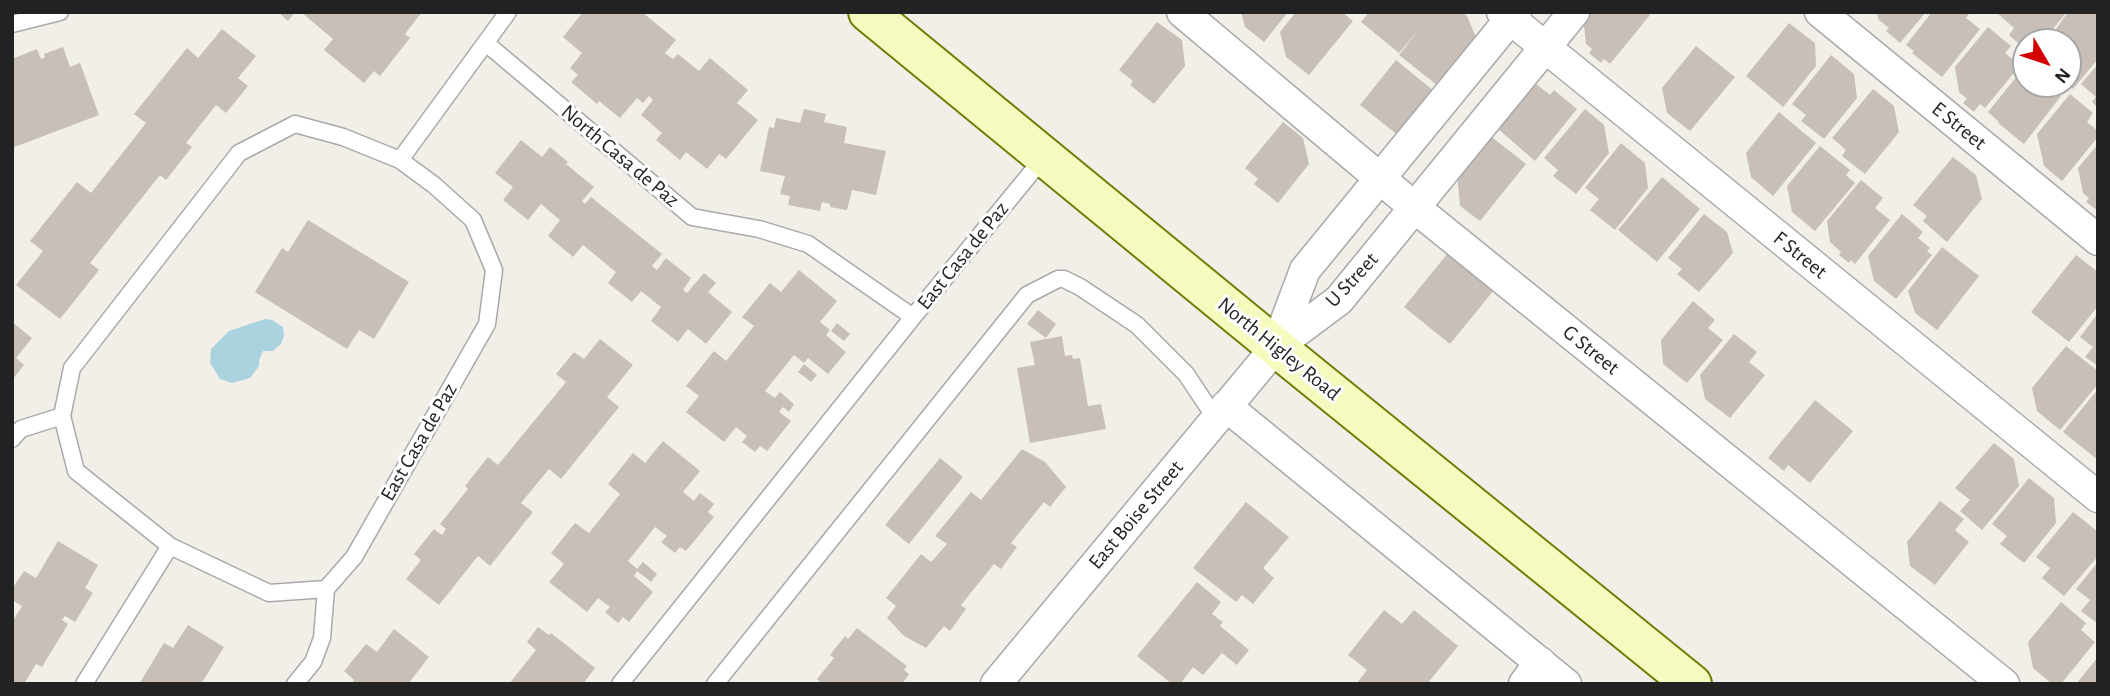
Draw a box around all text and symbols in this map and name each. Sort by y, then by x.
north arrow [2012,28,2082,98]
text: N [2051,64,2074,86]
street label: E Street [1927,96,1991,156]
street label: North Casa de Paz [556,99,684,213]
street label: East Casa de Paz [912,197,1014,315]
street label: F Street [1768,226,1832,284]
street label: U Street [1320,247,1384,313]
street label: North Higley Road [1213,292,1345,406]
street label: G Street [1558,320,1624,380]
street label: East Casa de Paz [375,379,463,505]
street label: East Boise Street [1083,456,1189,574]

